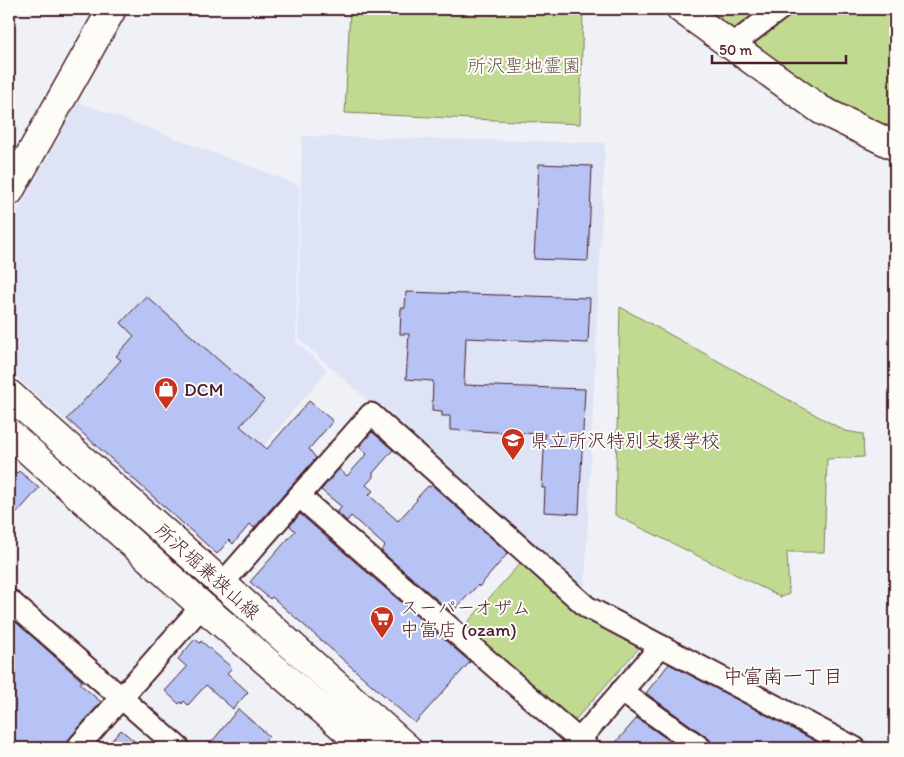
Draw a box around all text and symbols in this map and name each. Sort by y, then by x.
scale bar [712,32,845,64]
text: 50 m [719,41,752,59]
park label: 所沢聖地霊園 [467,54,581,77]
shop icon: DCM [153,376,179,410]
place label: DCM [184,378,224,401]
school or university icon: 県立所沢特別支援学校 [500,427,526,461]
place label: 県立所沢特別支援学校 [530,429,720,452]
street label: 所沢堀兼狭山線 [151,518,265,624]
place label: スーパーオザム 中富店 (ozam) [400,596,531,641]
supermarket icon: スーパーオザム 中富店 (ozam) [369,605,395,639]
district label: 中富南一丁目 [723,664,843,688]

